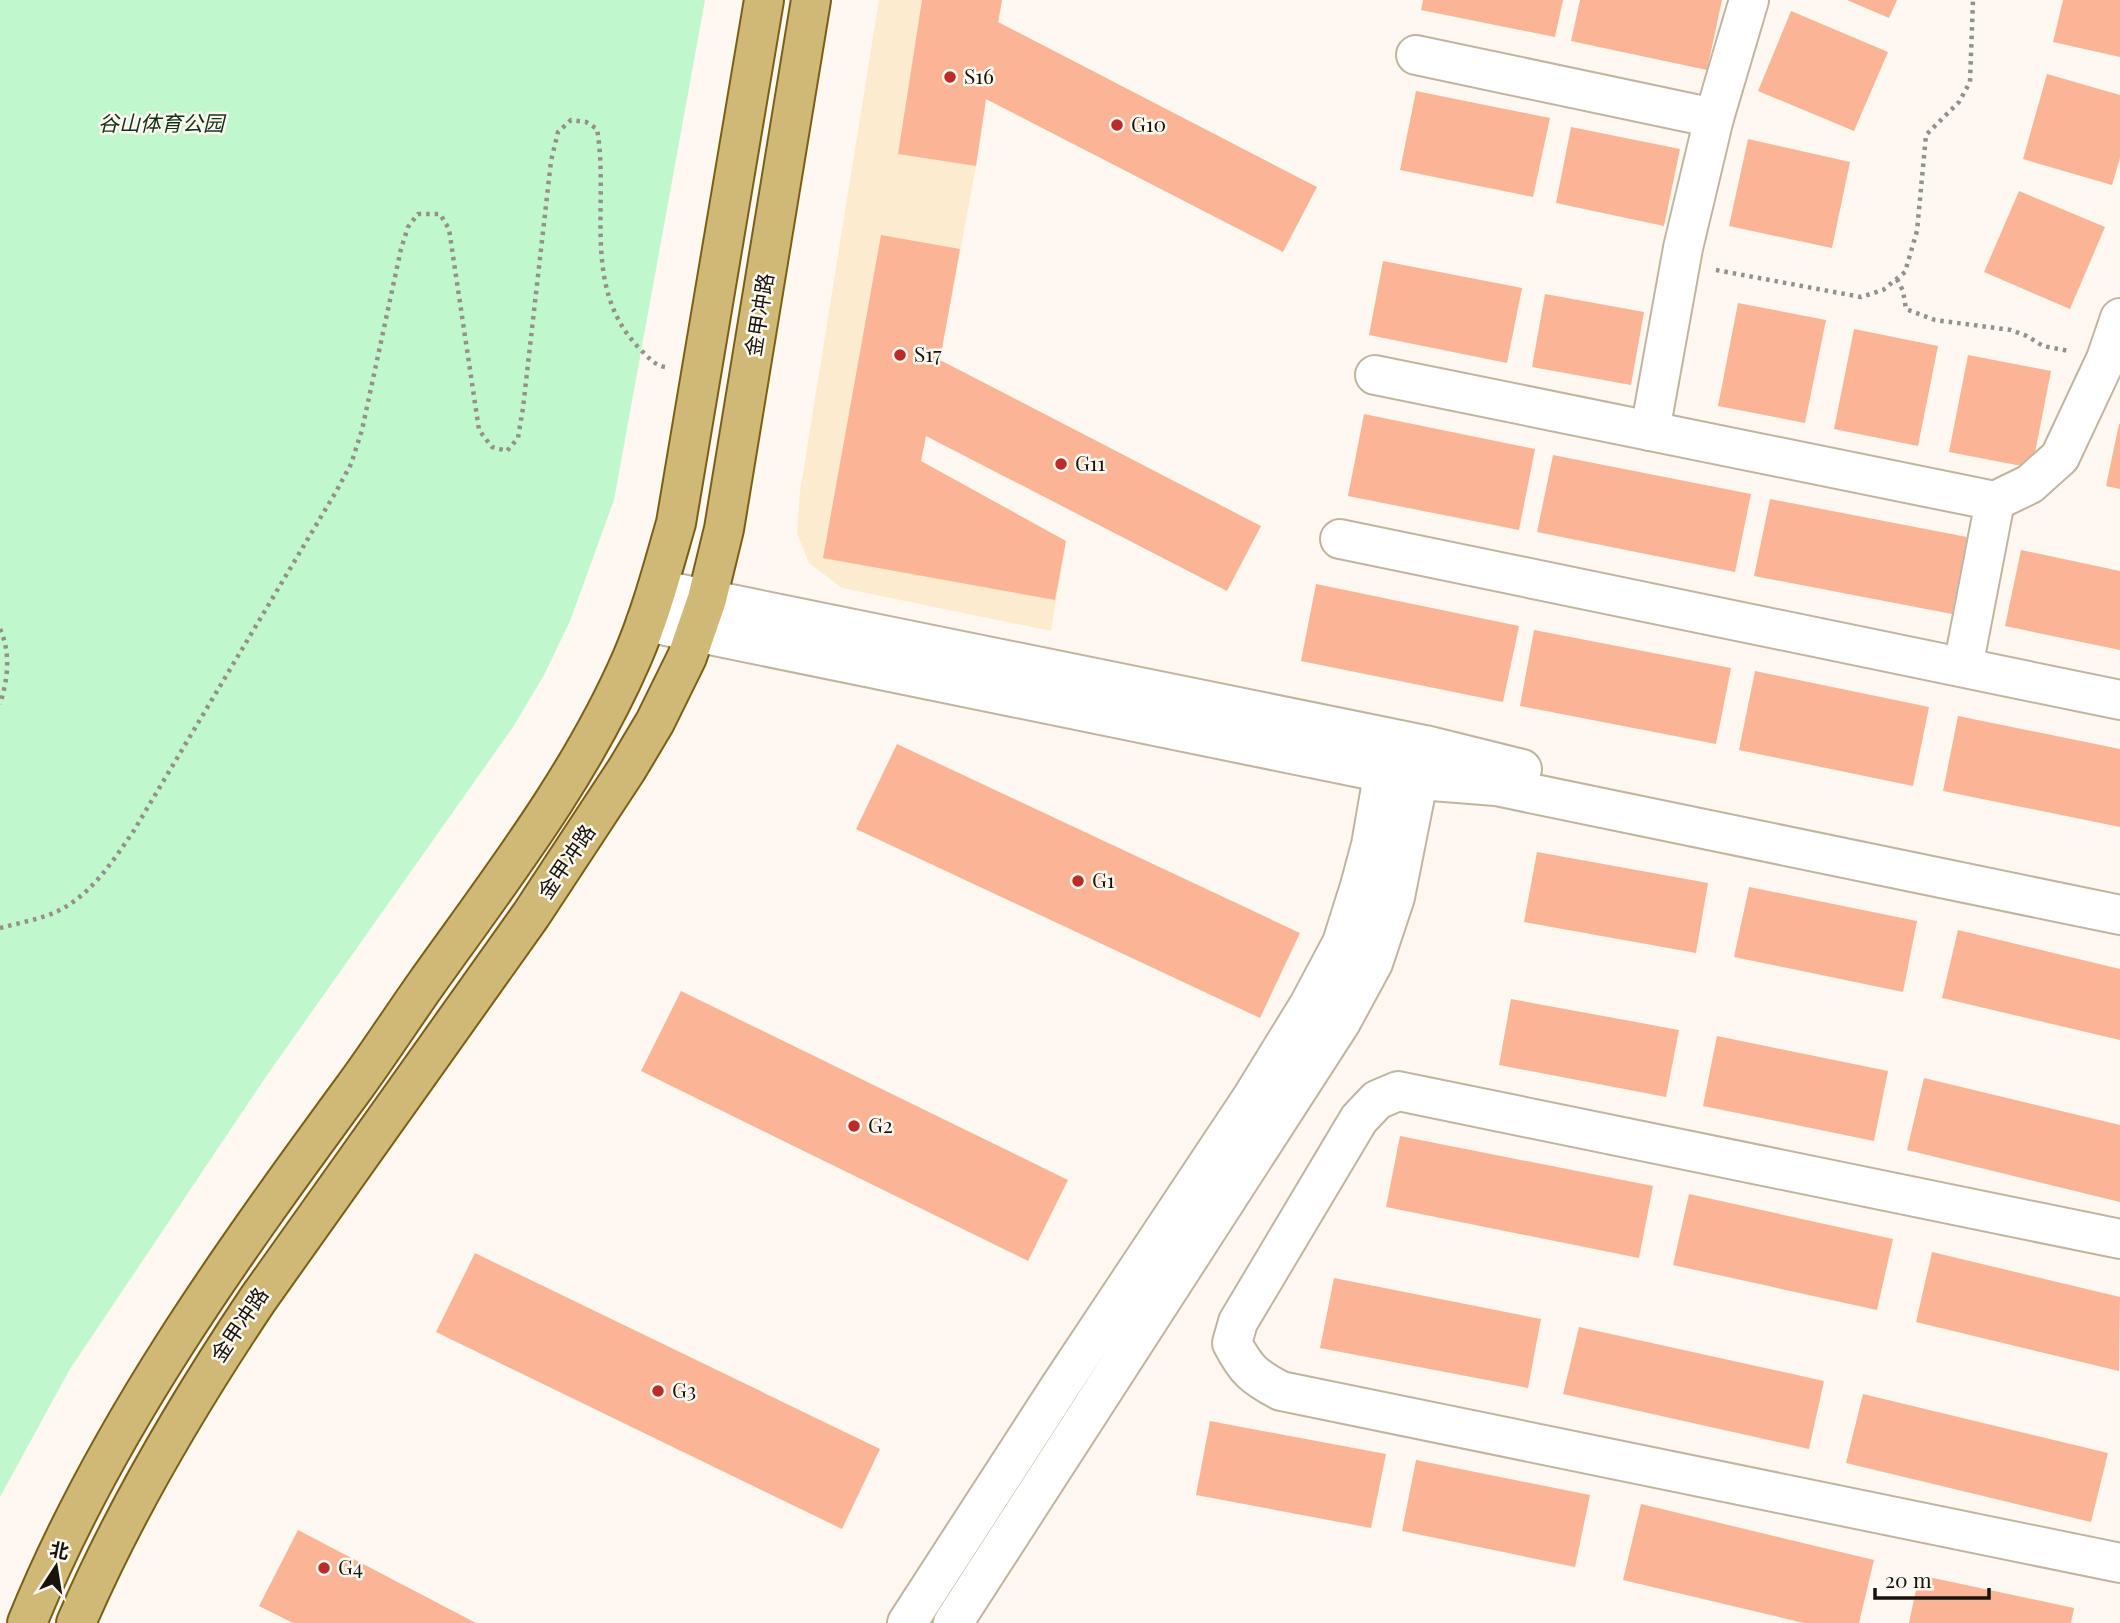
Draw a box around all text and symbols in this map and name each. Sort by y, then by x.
place label: S16 [964,61,994,89]
marker: S16 [942,69,958,85]
park label: 谷山体育公园 [98,108,227,136]
place label: G10 [1131,109,1166,137]
marker: G10 [1109,117,1125,133]
street label: 金甲冲路 [738,271,778,358]
place label: S17 [914,339,942,367]
marker: S17 [892,347,908,363]
place label: G11 [1075,448,1106,476]
marker: G11 [1053,456,1069,472]
street label: 金甲冲路 [530,818,600,904]
place label: G1 [1092,865,1115,893]
marker: G1 [1070,873,1086,889]
place label: G2 [868,1110,893,1138]
marker: G2 [846,1118,862,1134]
street label: 金甲冲路 [203,1281,273,1367]
place label: G3 [672,1375,696,1403]
marker: G3 [650,1383,666,1399]
north arrow [21,1532,91,1602]
text: 北 [48,1535,72,1564]
place label: G4 [338,1552,363,1580]
scale bar [1875,1556,1989,1600]
marker: G4 [316,1560,332,1576]
text: 20 m [1885,1565,1932,1593]

